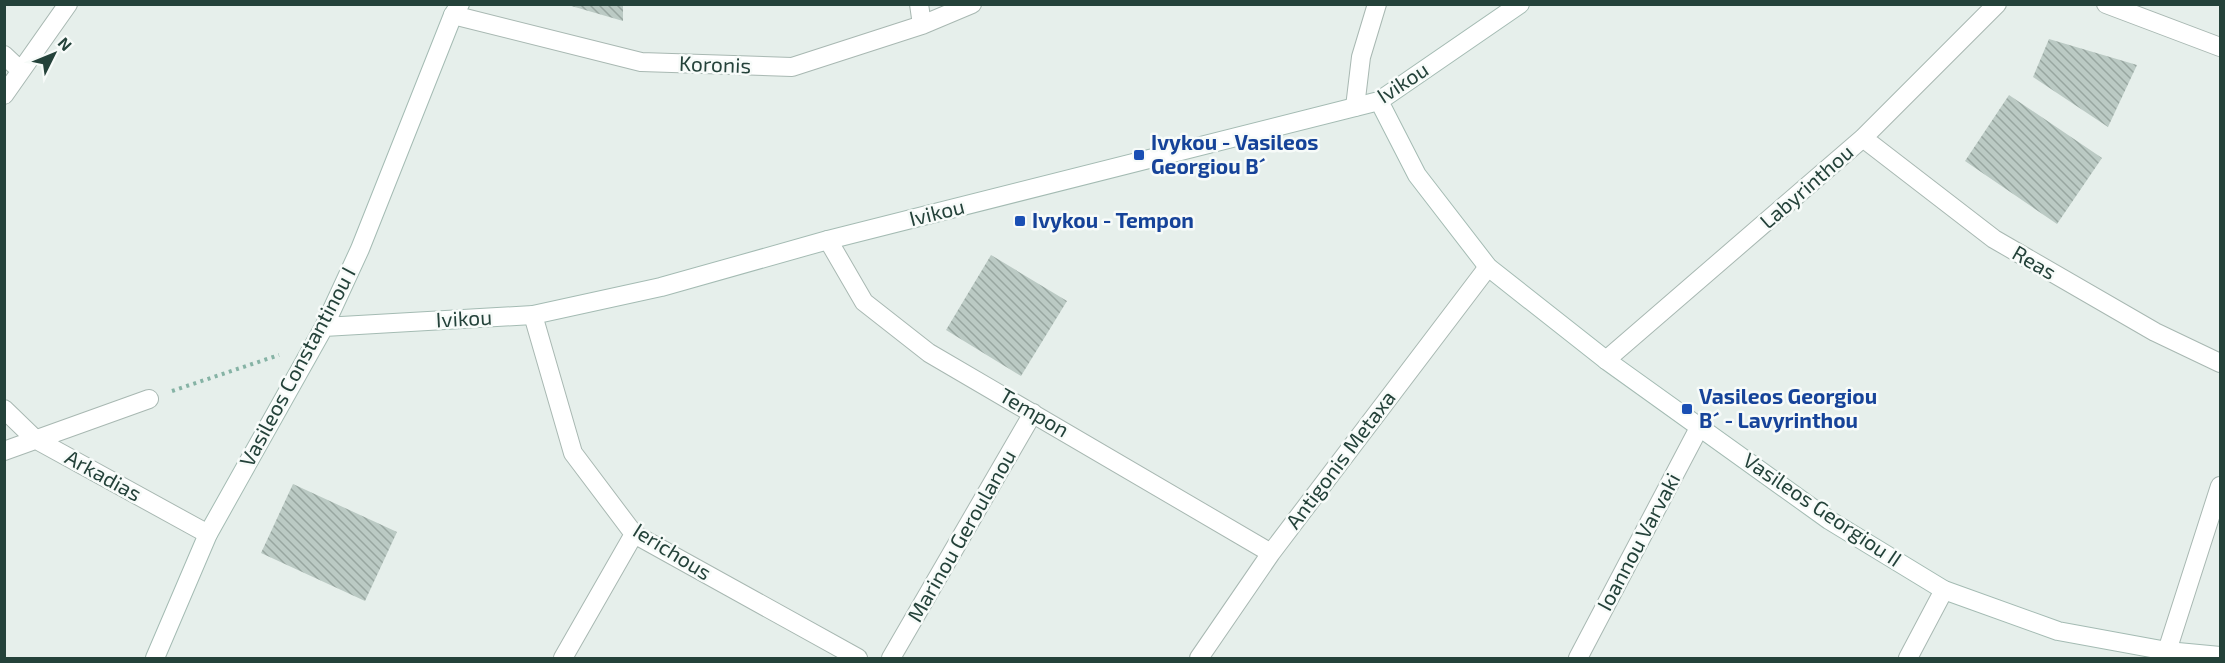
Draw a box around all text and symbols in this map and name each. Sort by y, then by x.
north arrow [24,24,84,84]
text: N [54,33,76,54]
street label: Koronis [679,50,752,77]
street label: Ivikou [1372,56,1433,108]
place label: Ivykou - Vasileos Georgiou B´ [1151,129,1318,178]
street label: Labyrinthou [1754,139,1858,233]
marker: Ivykou - Vasileos Georgiou B´ [1132,148,1146,162]
street label: Ivikou [906,193,967,230]
place label: Ivykou - Tempon [1032,207,1194,233]
marker: Ivykou - Tempon [1013,214,1027,228]
street label: Reas [2008,239,2061,284]
street label: Vasileos Constantinou I [233,262,360,470]
street label: Ivikou [435,304,493,331]
street label: Tempon [996,382,1074,441]
place label: Vasileos Georgiou B´ - Lavyrinthou [1699,383,1877,433]
street label: Antigonis Metaxa [1280,385,1400,533]
marker: Vasileos Georgiou B´ - Lavyrinthou [1680,402,1694,416]
street label: Arkadias [61,444,146,506]
street label: Marinou Geroulanou [901,445,1020,626]
street label: Vasileos Georgiou II [1739,446,1907,571]
street label: Ioannou Varvaki [1591,468,1684,614]
street label: Ierichous [629,517,717,585]

